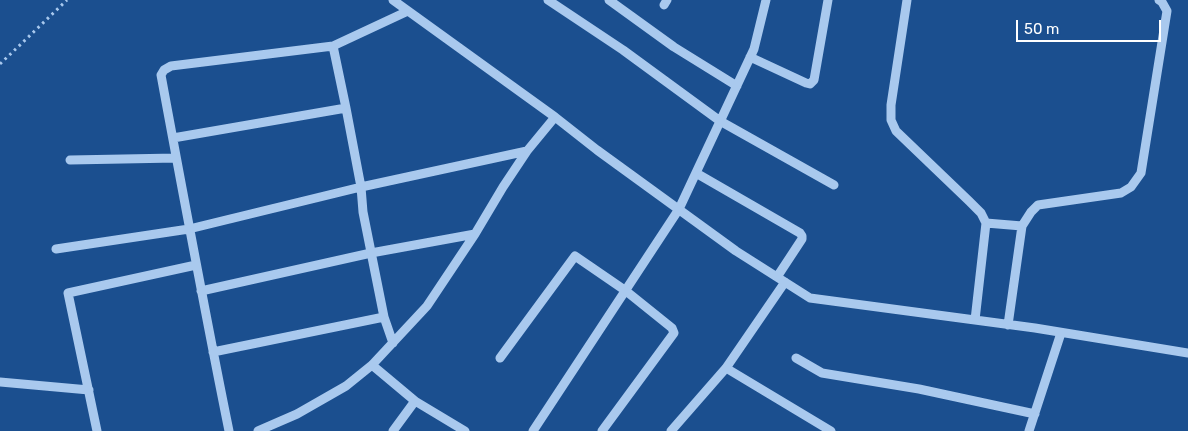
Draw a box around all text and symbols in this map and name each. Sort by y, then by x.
scale bar [1018,10,1163,42]
text: 50 m [1024,20,1059,38]

